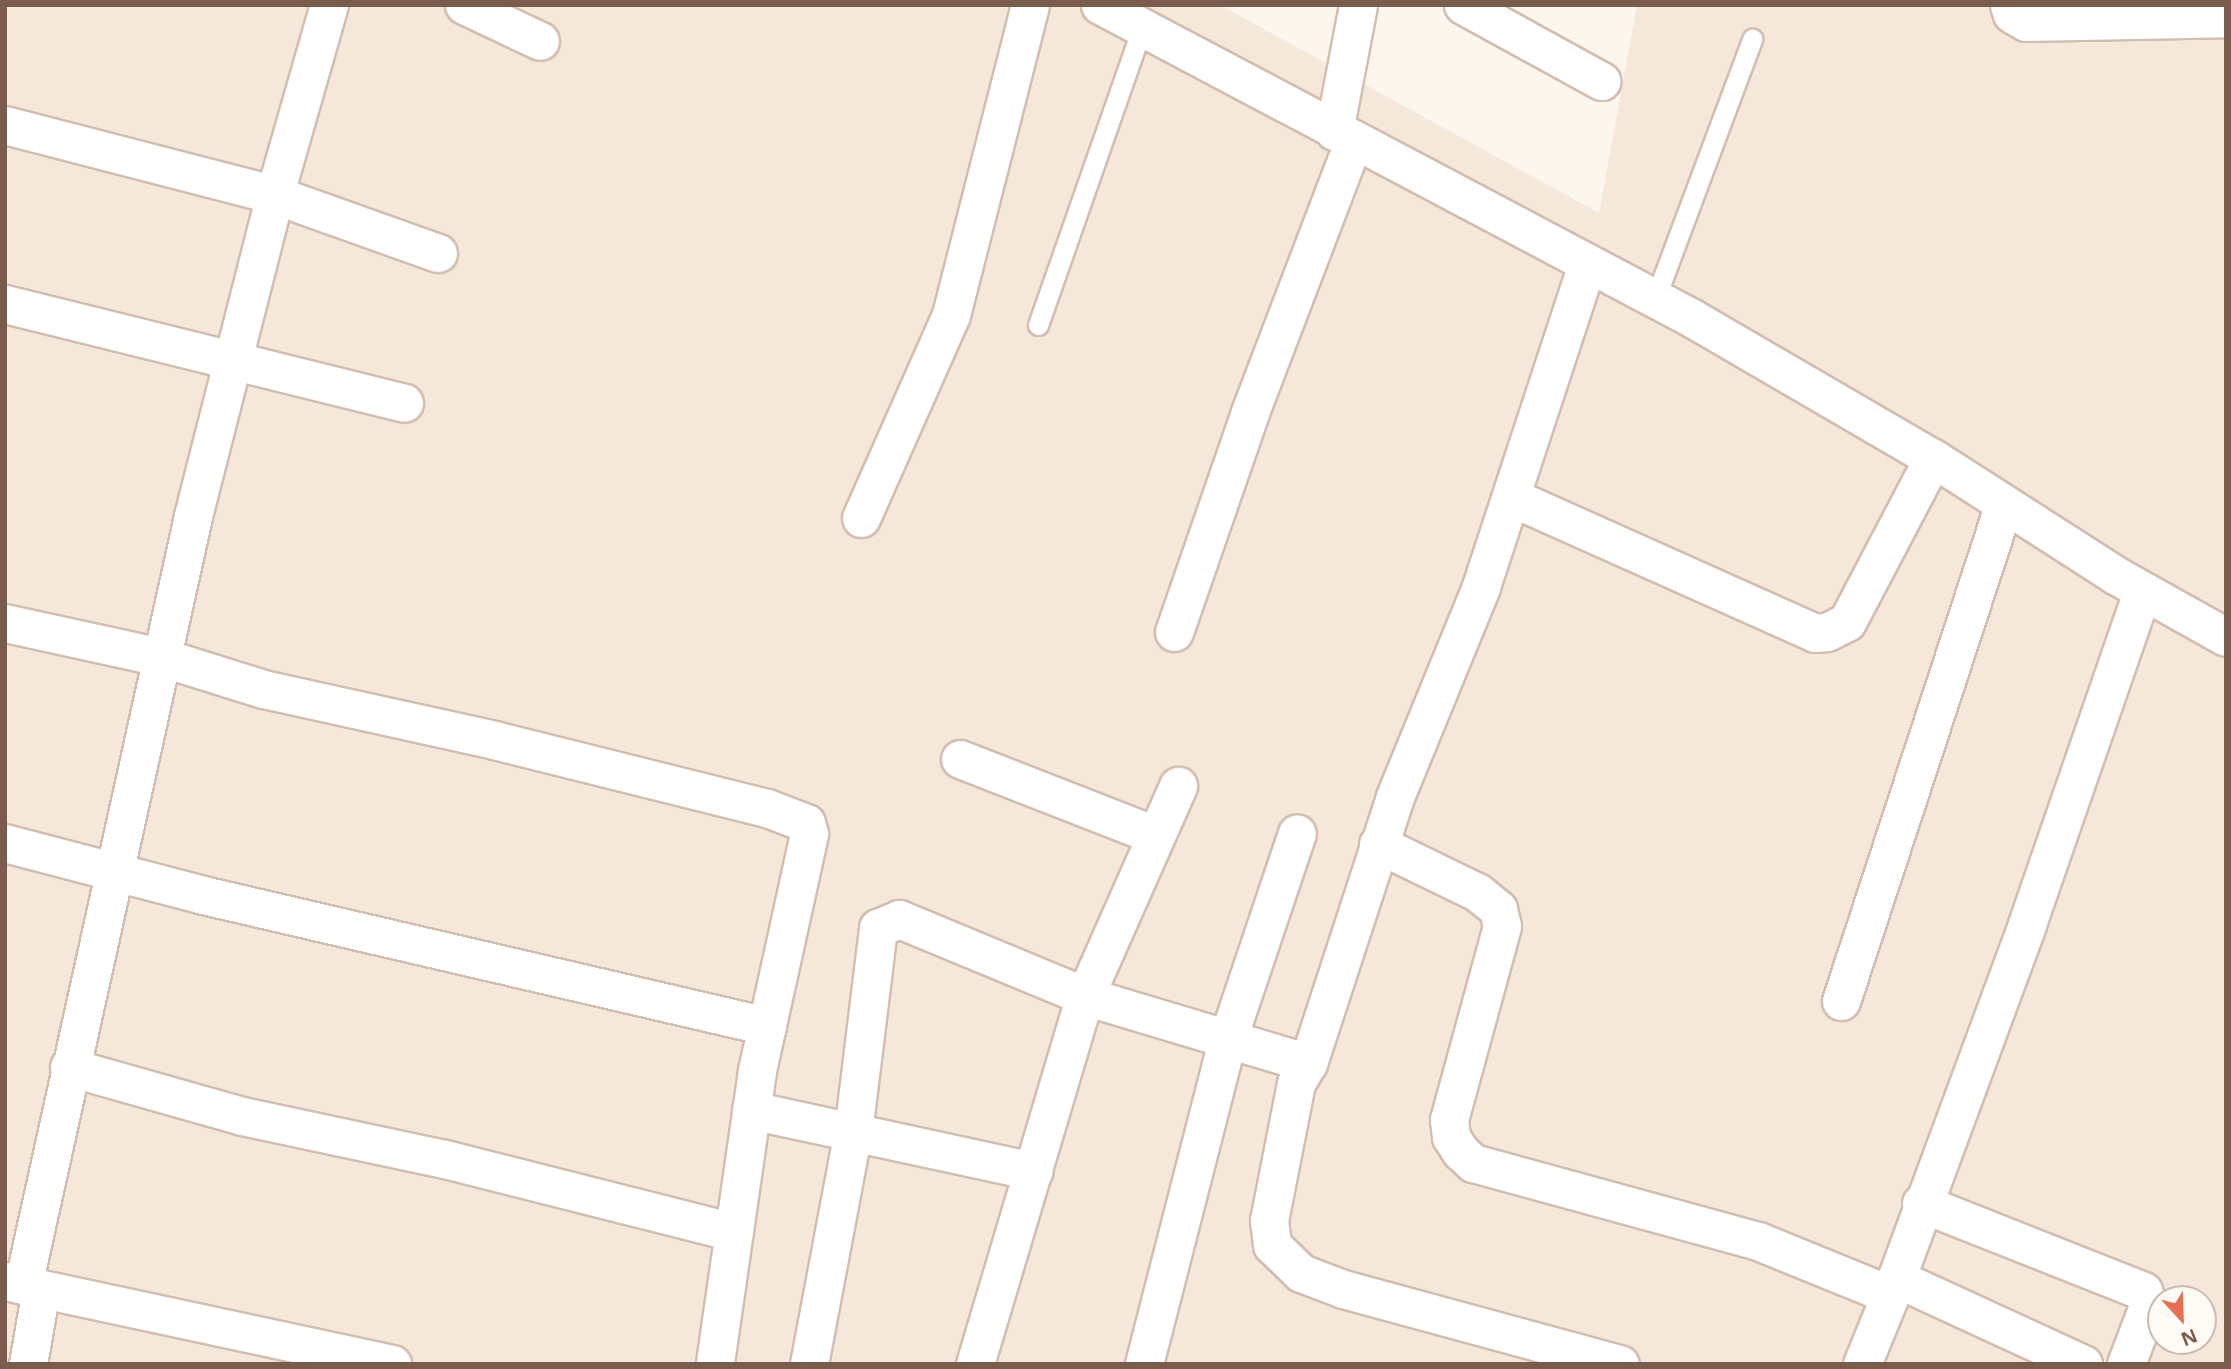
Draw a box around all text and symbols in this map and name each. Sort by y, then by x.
north arrow [2147,1285,2217,1355]
text: N [2177,1323,2201,1353]

